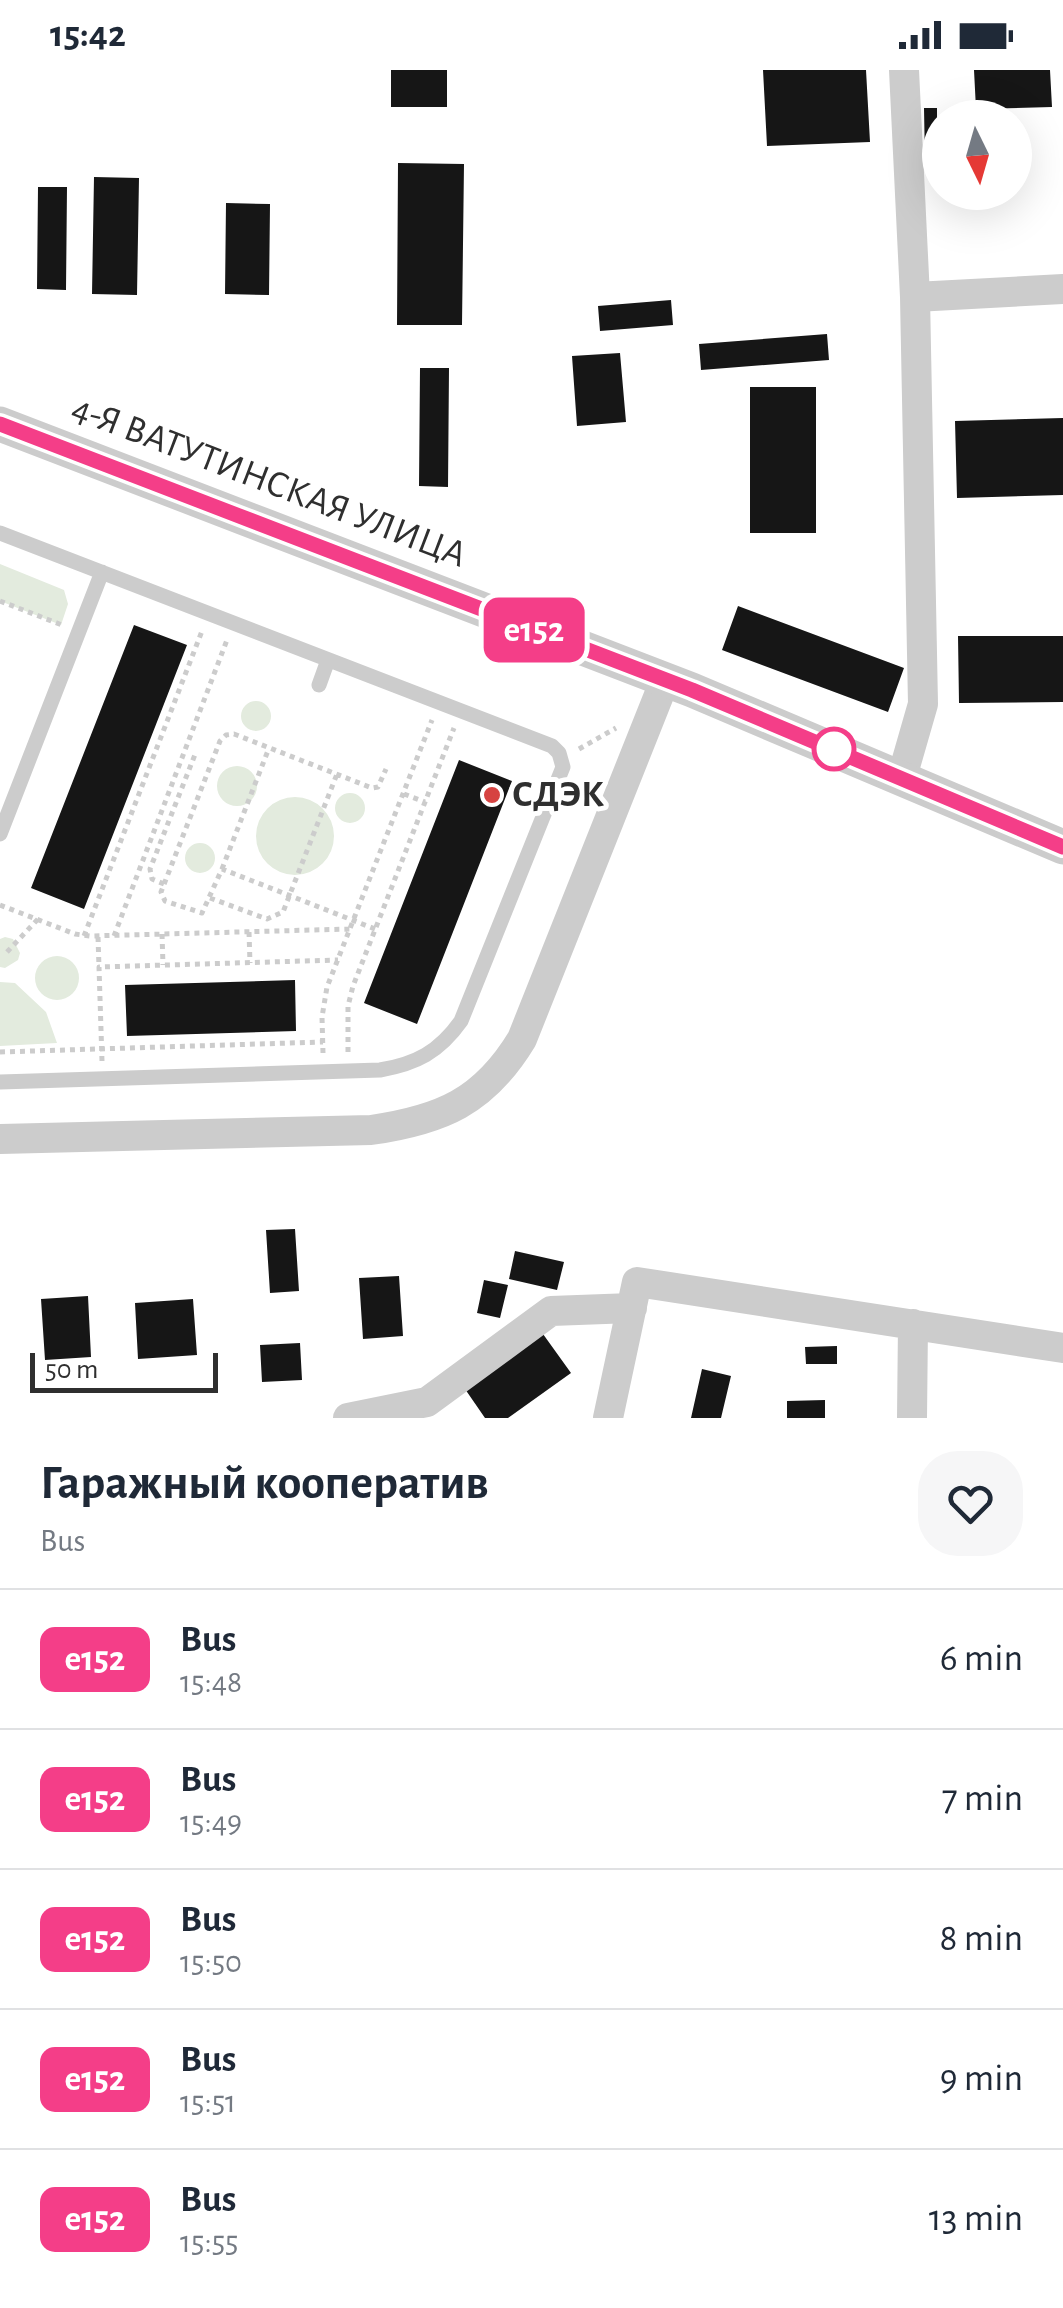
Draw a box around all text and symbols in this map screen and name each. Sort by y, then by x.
text: 15:42 [50,16,126,54]
north arrow [922,100,1032,210]
map controls [922,100,1032,210]
street label: 4-Я ВАТУТИНСКАЯ УЛИЦА [67,389,471,575]
line badge: е152 [464,598,604,662]
text: е152 [504,613,564,648]
unlabelled marker [813,728,855,770]
place label: СДЭК [512,776,604,814]
marker: СДЭК [481,784,503,806]
scale bar [30,1348,218,1392]
text: 50 m [45,1356,99,1384]
button: heart [918,1451,1023,1556]
text: Гаражный кооператив [40,1460,489,1508]
text: Bus [40,1525,85,1557]
text: Bus [180,1621,236,1659]
text: 6 min [940,1640,1023,1678]
text: е152 [65,1642,125,1677]
text: 15:48 [180,1666,242,1698]
text: Bus [180,1761,236,1799]
text: 7 min [942,1780,1023,1818]
text: е152 [65,1782,125,1817]
text: 15:49 [180,1806,242,1838]
text: Bus [180,1901,236,1939]
text: 8 min [940,1920,1023,1958]
text: е152 [65,1922,125,1957]
text: 15:50 [180,1946,242,1978]
text: Bus [180,2041,236,2079]
text: 9 min [940,2060,1023,2098]
text: е152 [65,2062,125,2097]
text: 15:51 [180,2086,236,2118]
text: Bus [180,2181,236,2219]
text: 13 min [929,2200,1023,2238]
text: е152 [65,2202,125,2237]
text: 15:55 [180,2226,238,2258]

